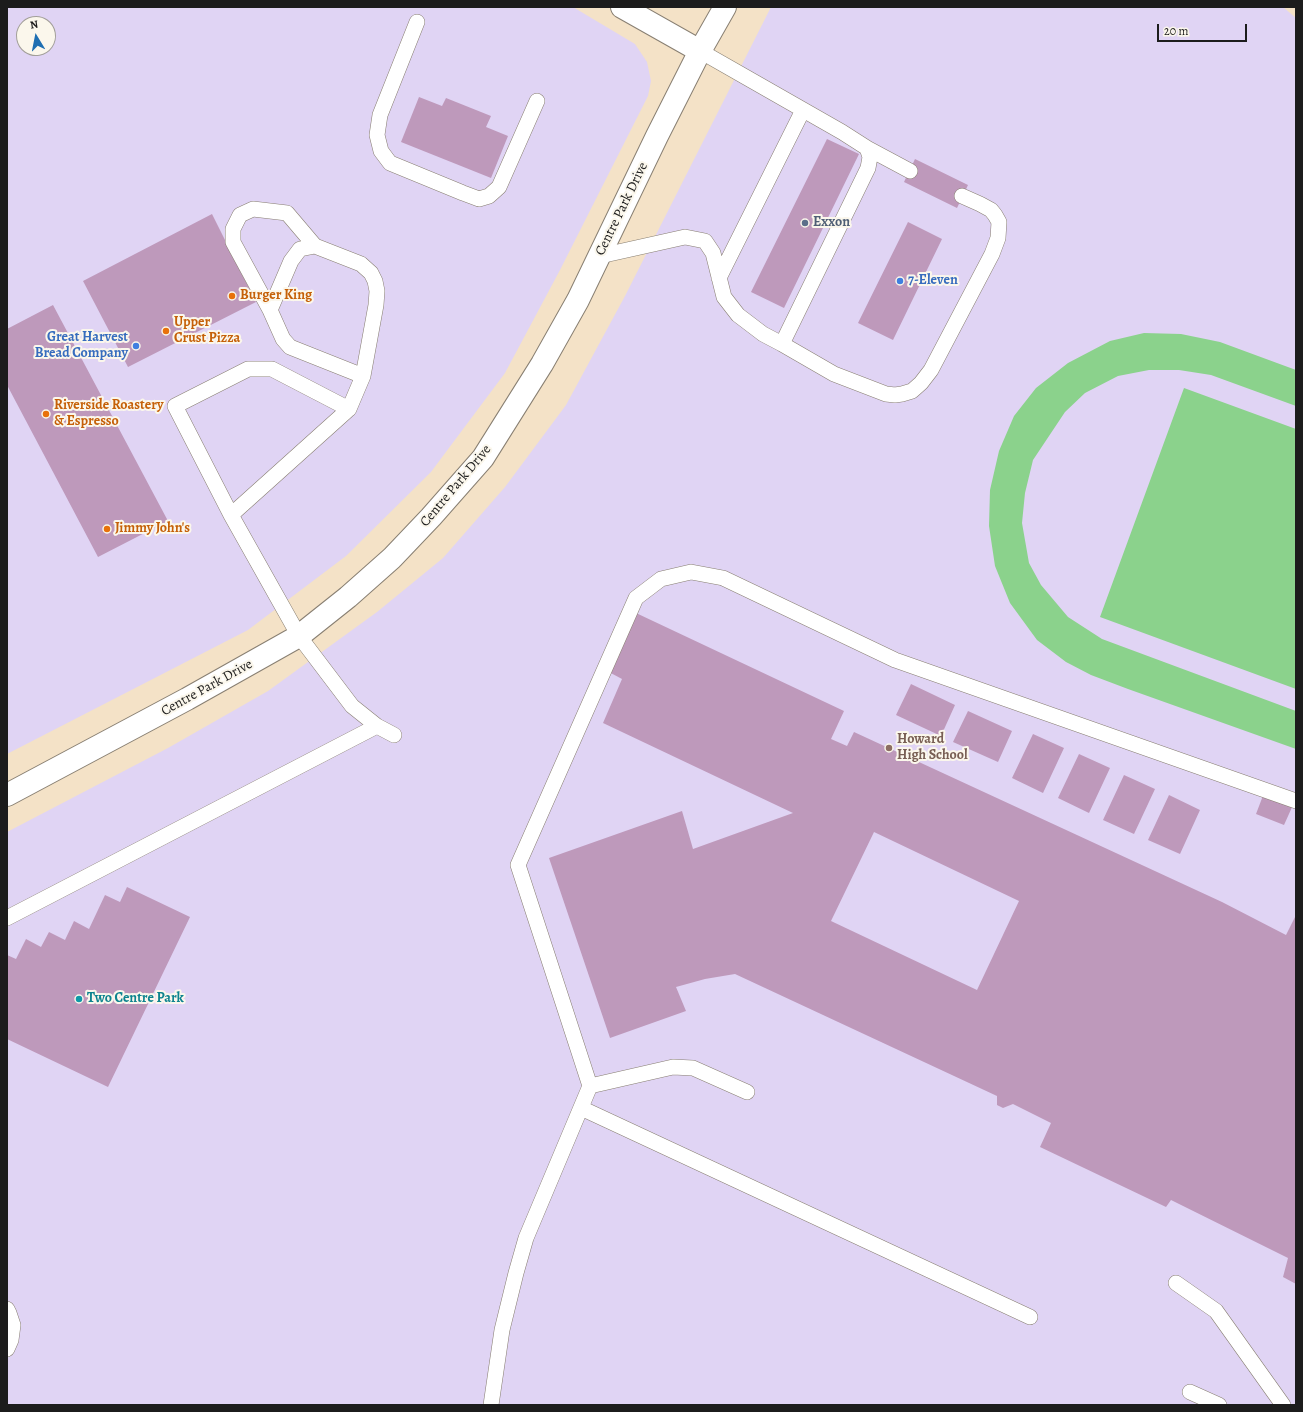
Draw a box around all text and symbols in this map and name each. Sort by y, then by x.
north arrow [16,16,56,56]
scale bar [1159,16,1249,42]
text: N [29,17,39,33]
text: 20 m [1164,23,1188,39]
street label: Centre Park Drive [592,160,652,258]
place label: Exxon [813,215,850,231]
marker: Exxon [800,218,810,228]
place label: 7-Eleven [908,273,958,289]
marker: 7-Eleven [895,276,905,286]
place label: Burger King [240,288,312,304]
marker: Burger King [227,291,237,301]
place label: Upper Crust Pizza [174,315,240,348]
marker: Upper Crust Pizza [161,326,171,336]
place label: Great Harvest Bread Company [35,330,128,362]
marker: Great Harvest Bread Company [131,341,141,351]
place label: Riverside Roastery & Espresso [54,398,164,430]
marker: Riverside Roastery & Espresso [41,409,51,419]
street label: Centre Park Drive [417,442,495,530]
place label: Jimmy John's [115,521,190,537]
marker: Jimmy John's [102,524,112,534]
street label: Centre Park Drive [158,656,256,720]
place label: Howard High School [897,732,968,764]
marker: Howard High School [884,743,894,753]
place label: Two Centre Park [87,991,184,1007]
marker: Two Centre Park [74,994,84,1004]

